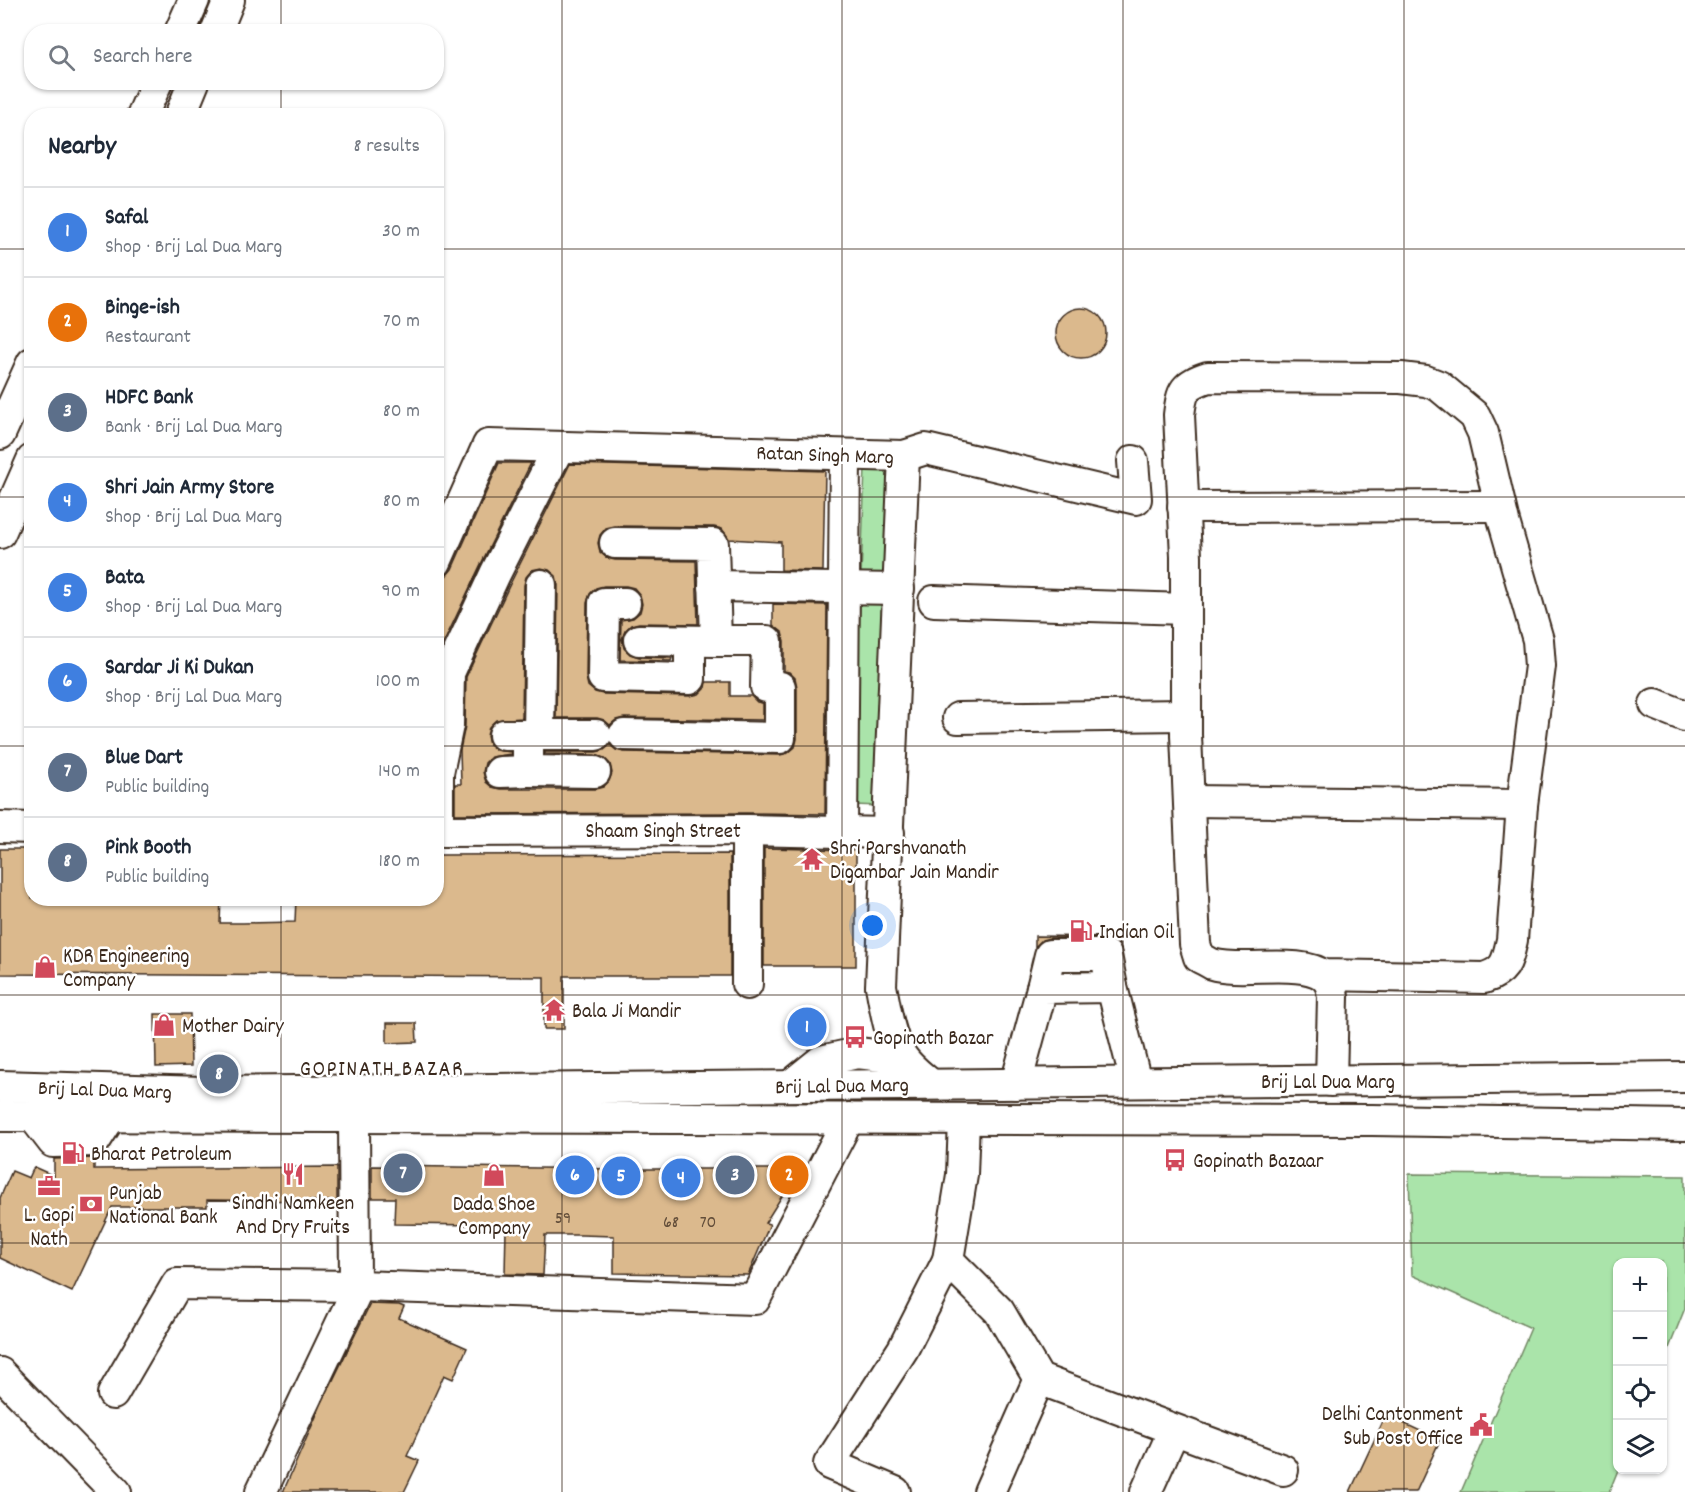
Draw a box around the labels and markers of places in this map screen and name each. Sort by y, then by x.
place label: Shri Parshvanath Digambar Jain Mandir [830,835,999,889]
temple icon: Shri Parshvanath Digambar Jain Mandir [799,846,825,872]
fuel station icon: Indian Oil [1068,918,1094,944]
place label: Indian Oil [1099,919,1174,949]
place label: KDR Engineering Company [63,943,190,997]
shop icon: KDR Engineering Company [32,954,58,980]
temple icon: Bala Ji Mandir [541,997,567,1023]
place label: Bala Ji Mandir [572,998,681,1028]
pin: 1 [788,1004,826,1050]
shop icon: Mother Dairy [151,1012,177,1038]
place label: Mother Dairy [182,1013,284,1043]
bus stop icon: Gopinath Bazar [842,1024,868,1050]
place label: Gopinath Bazar [873,1025,994,1055]
pin: 8 [200,1052,238,1096]
fuel station icon: Bharat Petroleum [60,1140,86,1166]
place label: Bharat Petroleum [91,1141,232,1171]
bus stop icon: Gopinath Bazaar [1162,1147,1188,1173]
place label: Gopinath Bazaar [1193,1148,1324,1178]
pin: 7 [384,1150,422,1196]
pin: 6 [556,1152,594,1198]
pin: 3 [716,1152,754,1198]
pin: 2 [770,1152,808,1198]
pin: 5 [602,1154,640,1198]
pin: 4 [662,1156,700,1200]
restaurant icon: Sindhi Namkeen And Dry Fruits [280,1161,306,1187]
shop icon: Dada Shoe Company [481,1162,507,1188]
office icon: L. Gopi Nath [36,1173,62,1199]
place label: Punjab National Bank [109,1180,218,1234]
place label: Sindhi Namkeen And Dry Fruits [232,1190,354,1244]
bank icon: Punjab National Bank [78,1191,104,1217]
place label: Dada Shoe Company [453,1191,535,1245]
place label: L. Gopi Nath [24,1202,74,1256]
place label: Delhi Cantonment Sub Post Office [1322,1401,1463,1455]
public building icon: Delhi Cantonment Sub Post Office [1468,1412,1494,1438]

